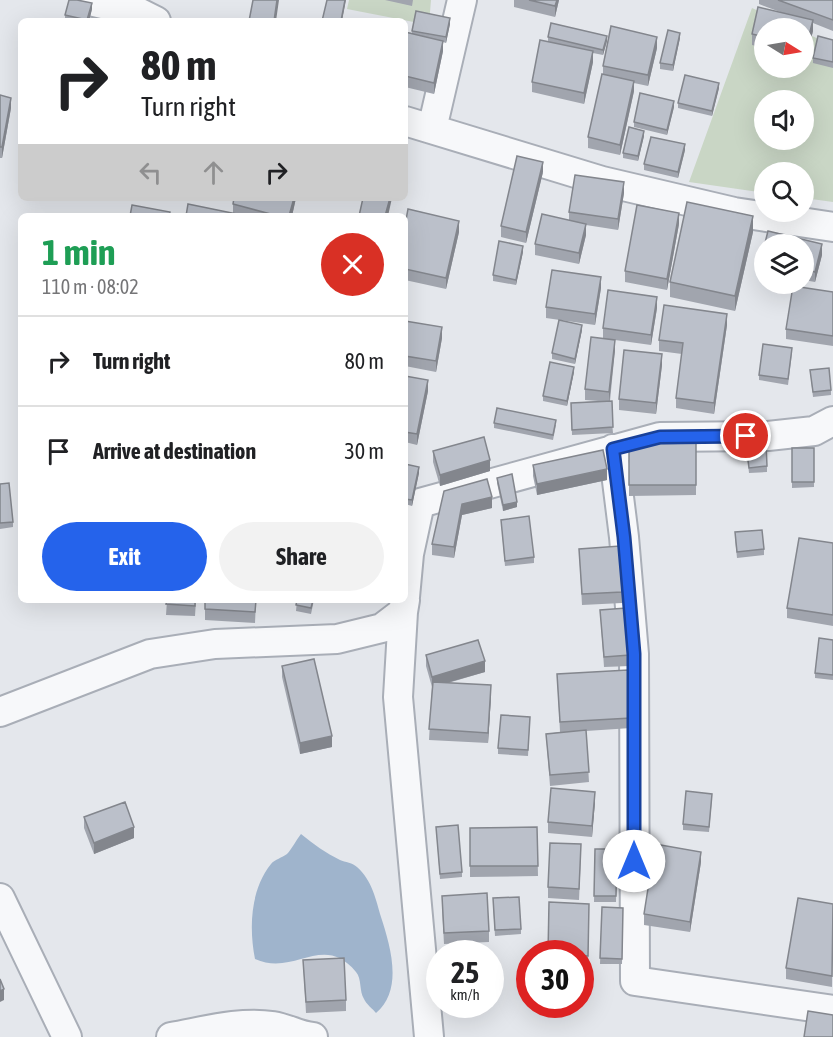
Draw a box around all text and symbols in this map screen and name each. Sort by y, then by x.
north arrow [754,18,814,78]
map controls [754,18,814,294]
text: 80 m [141,41,216,89]
icon: right [42,42,120,120]
button: sound [754,90,814,150]
text: Turn right [141,91,236,122]
icon: left [134,156,167,189]
icon: ahead [197,156,230,189]
icon: right [260,156,293,189]
button: search [754,162,814,222]
text: 1 min [42,231,116,273]
button: close [321,233,384,296]
button: layers [754,234,814,294]
text: 110 m · 08:02 [42,275,139,298]
icon: right [42,345,75,378]
text: Turn right [93,348,170,374]
text: 80 m [344,348,384,374]
pin [720,410,771,461]
icon: arrive [729,419,762,452]
icon: arrive [42,435,75,468]
text: Arrive at destination [93,438,256,464]
text: 30 m [344,438,384,464]
button: Exit [42,522,207,591]
button: Share [219,522,384,591]
position arrow [602,829,666,893]
speed limit sign: 30 [516,940,594,1018]
text: 25 [451,955,479,989]
text: km/h [450,986,480,1003]

